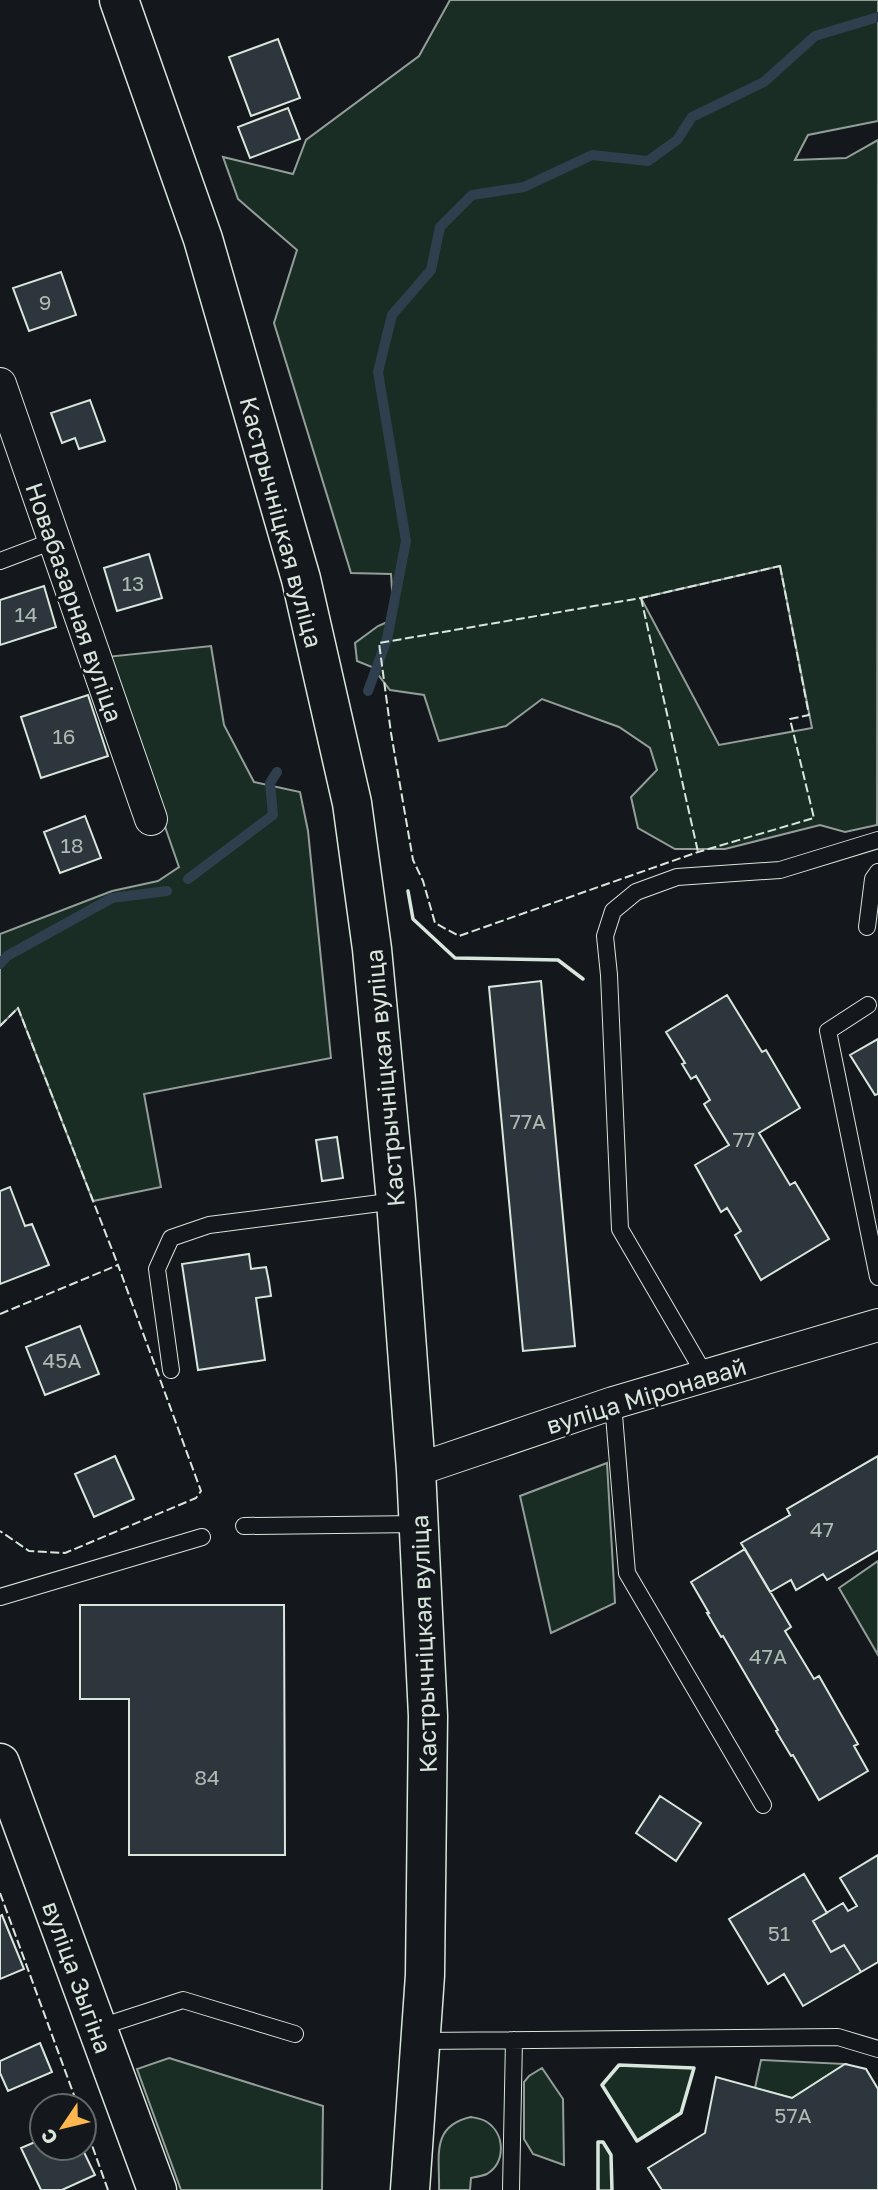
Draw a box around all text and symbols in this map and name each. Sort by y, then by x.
house number: 9 [39,289,51,315]
street label: Кастрычніцкая вуліца [235,393,329,651]
street label: Новабазарная вуліца [20,478,130,726]
house number: 13 [122,570,144,596]
house number: 14 [15,601,38,627]
house number: 16 [53,723,75,749]
house number: 18 [61,832,84,858]
street label: Кастрычніцкая вуліца [358,948,410,1208]
house number: 77А [510,1108,546,1134]
house number: 77 [733,1126,755,1152]
house number: 45А [42,1347,82,1373]
street label: вуліца Міронавай [543,1351,749,1439]
street label: Кастрычніцкая вуліца [404,1514,442,1774]
house number: 47 [810,1516,834,1542]
house number: 47А [749,1643,787,1669]
house number: 84 [194,1764,220,1790]
street label: вуліца Зыгіна [37,1897,119,2057]
house number: 51 [768,1920,790,1946]
north arrow [28,2092,98,2162]
house number: 57А [774,2102,812,2128]
text: С [35,2125,62,2149]

